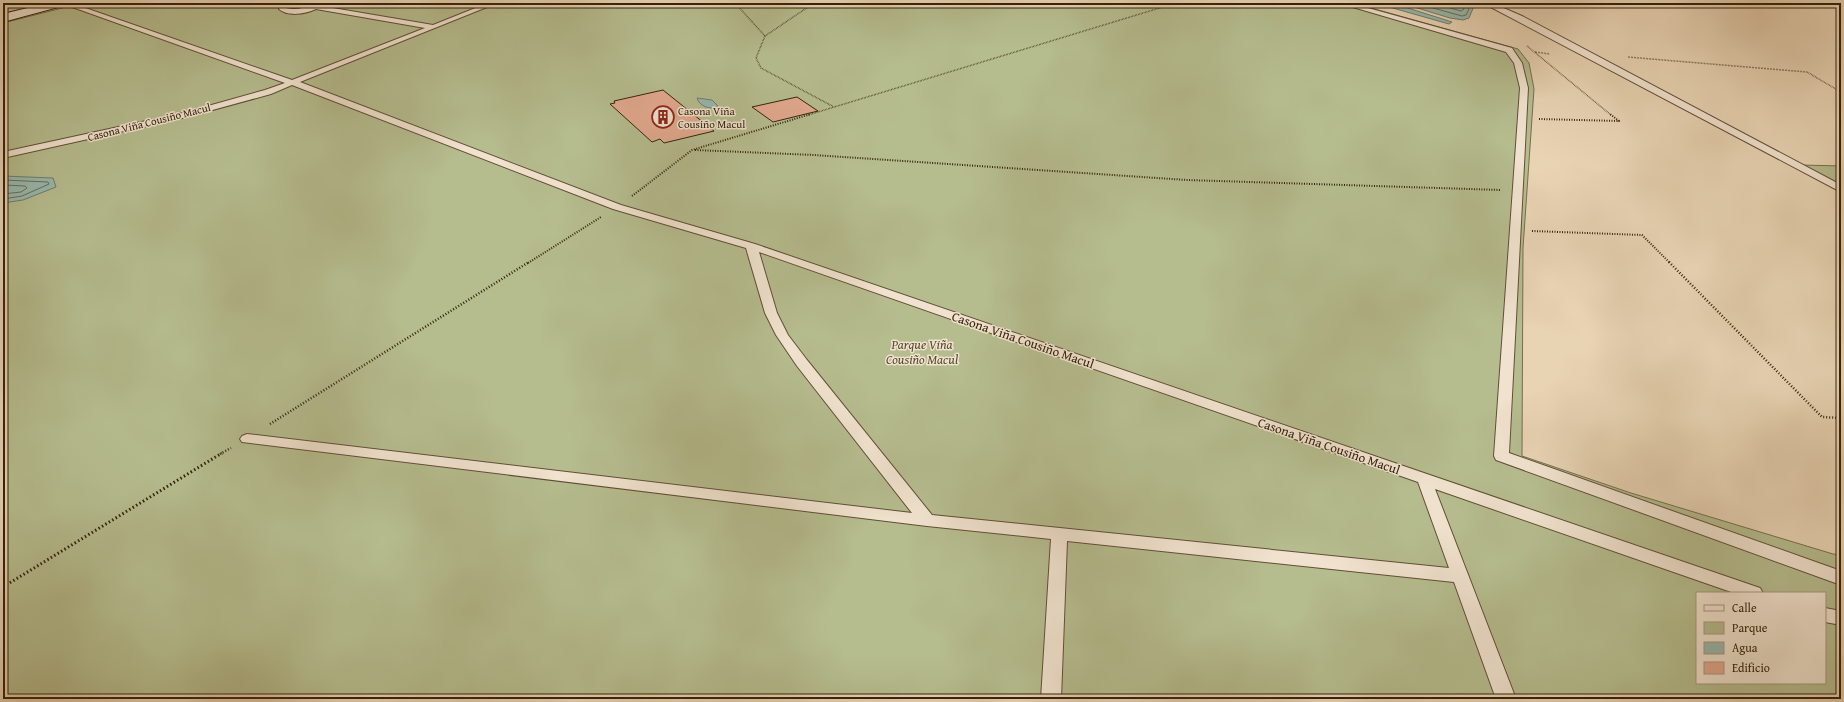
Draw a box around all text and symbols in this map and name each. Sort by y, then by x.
street label: Casona Viña Cousiño Macul [86,99,212,145]
place label: Casona Viña Cousiño Macul [678,103,745,132]
building icon: Casona Viña Cousiño Macul [650,104,676,130]
street label: Casona Viña Cousiño Macul [949,307,1097,373]
park label: Parque Viña Cousiño Macul [886,335,958,369]
street label: Casona Viña Cousiño Macul [1255,413,1403,479]
legend [1696,592,1826,684]
text: Calle [1732,599,1757,616]
text: Parque [1732,619,1768,636]
text: Agua [1732,639,1758,656]
text: Edificio [1732,659,1770,676]

